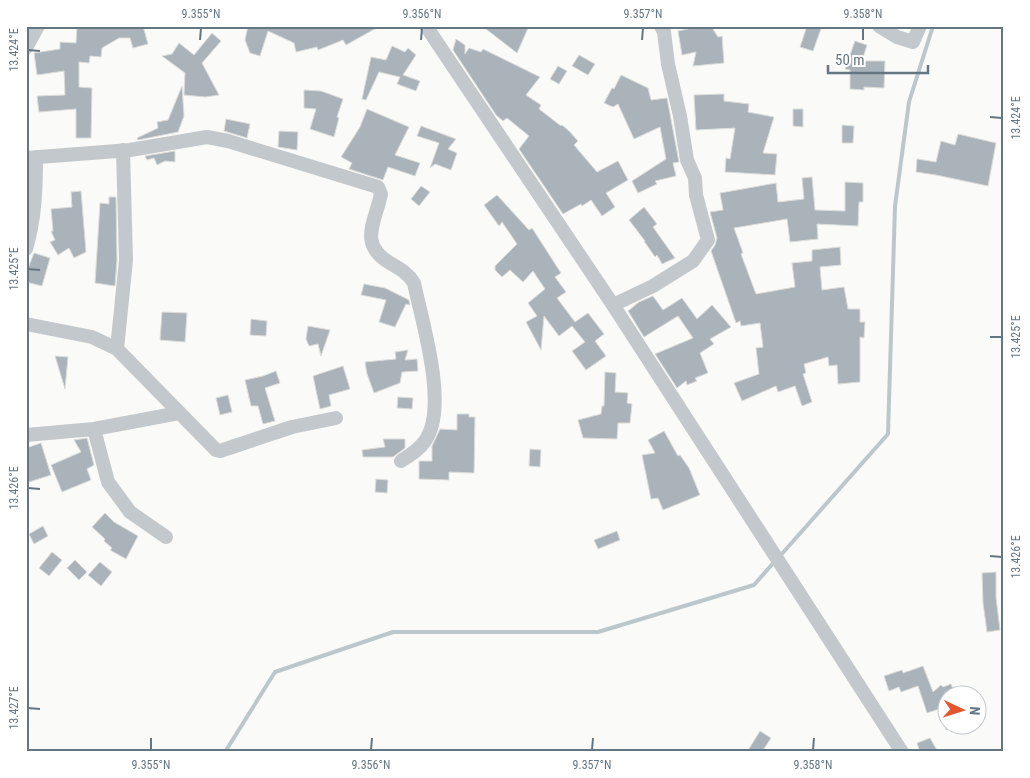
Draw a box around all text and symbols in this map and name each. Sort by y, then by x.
text: 9.355°N [182,7,220,21]
text: 9.356°N [403,7,441,21]
text: 9.357°N [624,7,662,21]
text: 9.358°N [844,7,882,21]
text: 13.424°E [7,28,21,72]
scale bar [828,42,928,74]
text: 50 m [835,51,865,69]
text: 13.424°E [1009,96,1023,140]
text: 13.425°E [7,247,21,291]
text: 13.425°E [1009,315,1023,359]
text: 13.426°E [7,466,21,510]
text: 13.426°E [1009,535,1023,579]
text: 13.427°E [7,686,21,730]
north arrow [938,686,988,736]
text: N [967,706,983,716]
text: 9.355°N [132,758,170,772]
text: 9.356°N [352,758,390,772]
text: 9.357°N [573,758,611,772]
text: 9.358°N [794,758,832,772]

